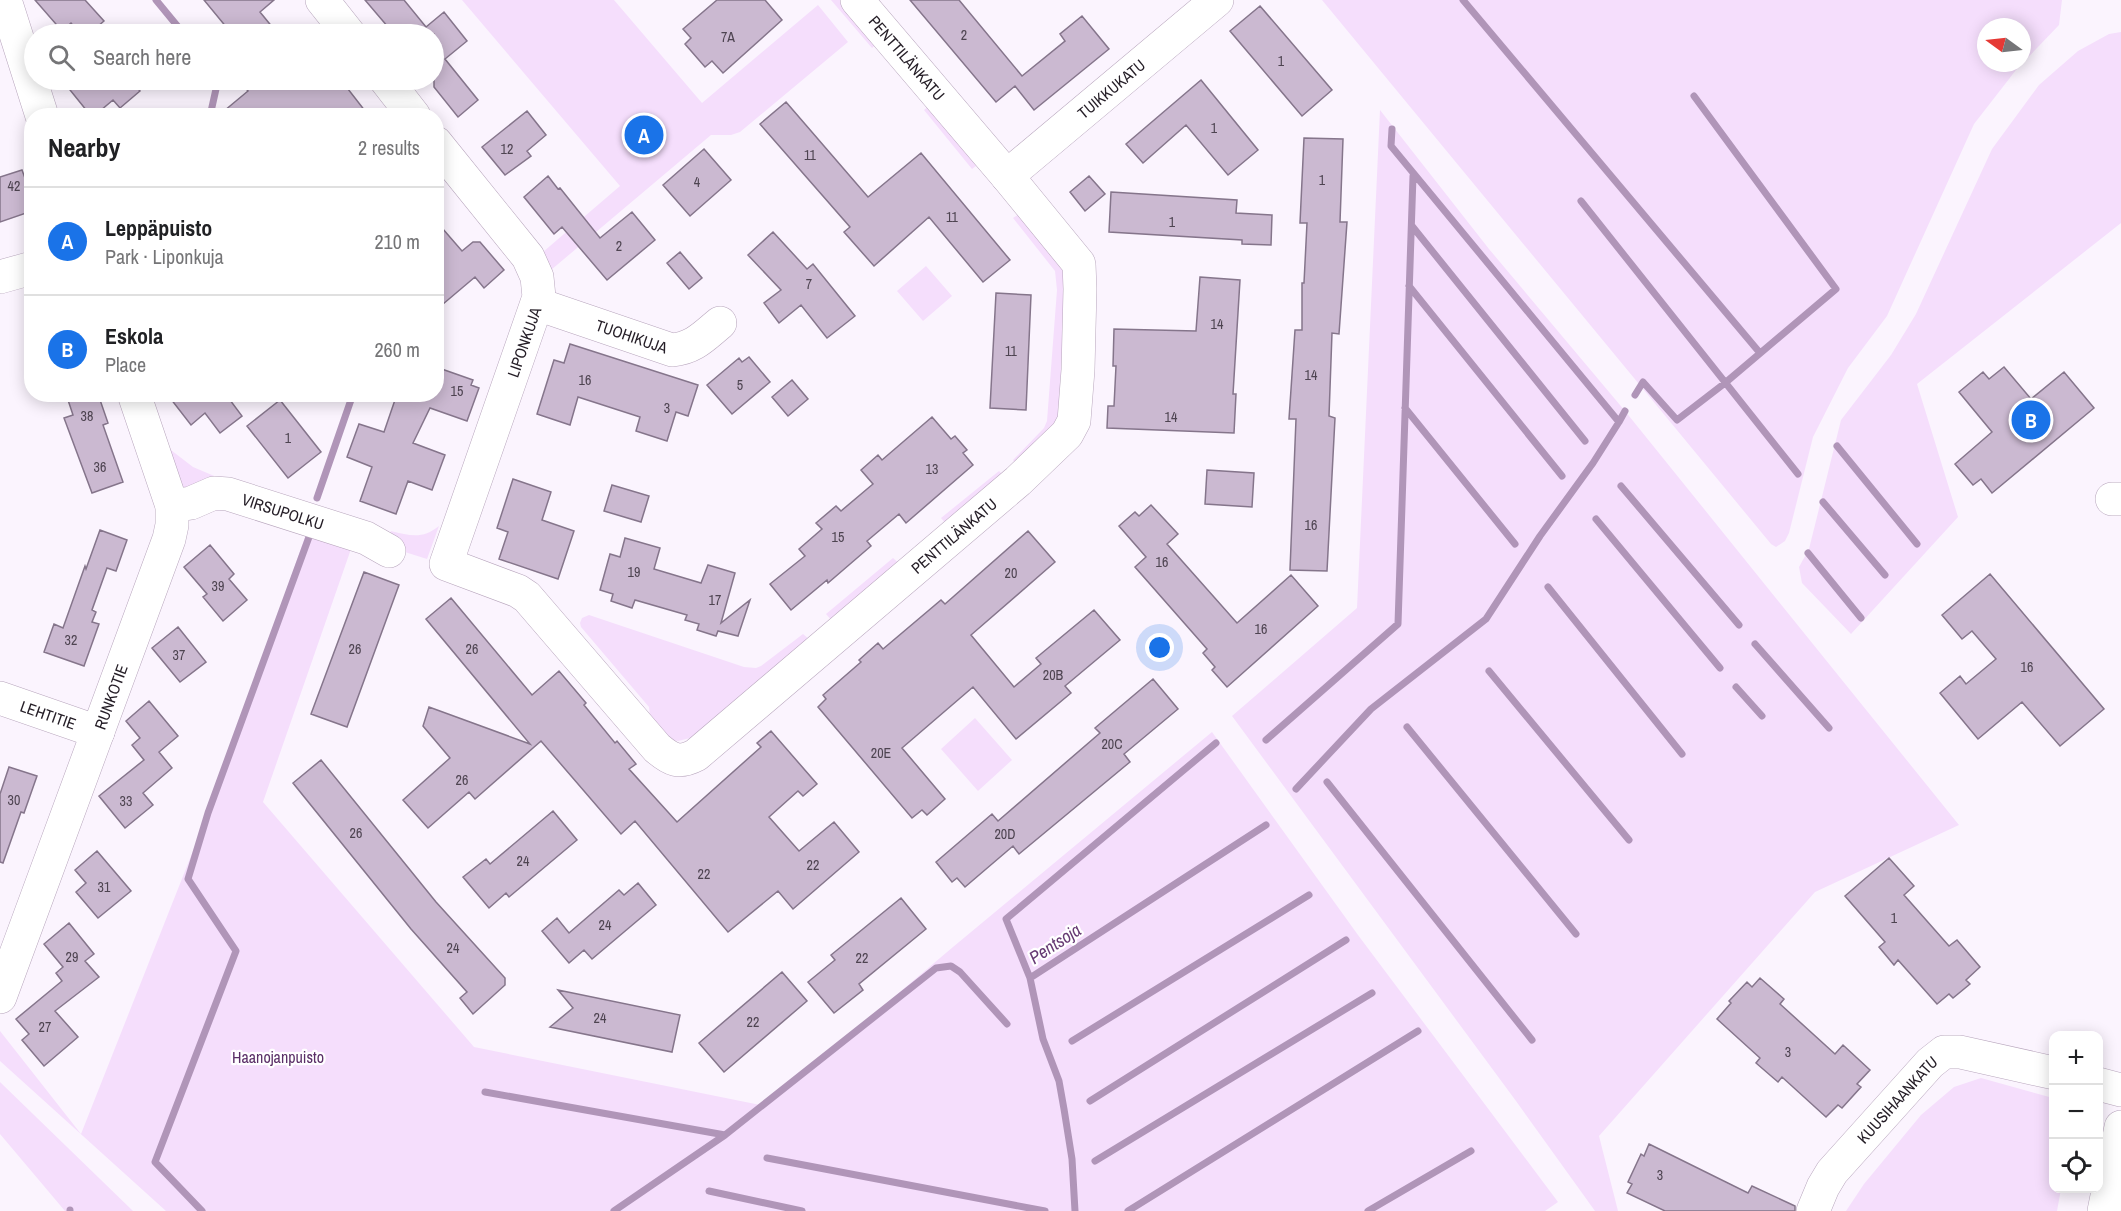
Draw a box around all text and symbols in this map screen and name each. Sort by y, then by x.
street label: PENTTILÄNKATU [864,11,950,105]
north arrow [1977,18,2031,72]
search box [24,24,444,90]
house number: 2 [961,26,967,44]
house number: 7A [721,28,735,46]
icon: search [45,41,78,74]
text: Search here [93,42,191,72]
house number: 1 [1278,52,1285,70]
street label: TUIKKUKATU [1073,54,1150,123]
pin: A [624,112,664,158]
house number: 1 [1211,119,1218,137]
text: Nearby [48,130,120,165]
text: 2 results [358,134,420,161]
house number: 12 [501,140,513,158]
house number: 11 [804,146,817,164]
house number: 1 [1319,171,1326,189]
house number: 4 [694,173,701,191]
house number: 42 [8,177,20,195]
house number: 11 [946,208,959,226]
text: Leppäpuisto [105,213,212,243]
house number: 1 [1169,213,1176,231]
text: A [62,228,73,255]
text: 210 m [374,228,420,255]
house number: 2 [616,237,622,255]
text: Park · Liponkuja [105,243,224,270]
house number: 7 [806,275,812,293]
street label: LIPONKUJA [502,304,546,380]
street label: TUOHIKUJA [593,314,671,359]
house number: 14 [1211,315,1224,333]
text: Eskola [105,321,163,351]
text: B [62,336,73,363]
text: 260 m [374,336,420,363]
house number: 11 [1005,342,1018,360]
text: Place [105,351,146,378]
house number: 14 [1305,366,1318,384]
house number: 16 [579,371,591,389]
house number: 5 [737,376,743,394]
house number: 15 [451,382,463,400]
pin: B [2012,398,2050,442]
house number: 3 [664,399,670,417]
house number: 38 [81,407,93,425]
house number: 14 [1165,408,1178,426]
house number: 1 [285,429,292,447]
house number: 36 [94,458,106,476]
house number: 13 [926,460,938,478]
street label: VIRSUPOLKU [239,488,327,535]
street label: PENTTILÄNKATU [906,493,1001,579]
house number: 16 [1305,516,1317,534]
house number: 15 [832,528,844,546]
house number: 16 [1156,553,1168,571]
house number: 19 [628,563,640,581]
house number: 20 [1005,564,1017,582]
house number: 39 [212,577,224,595]
house number: 17 [709,591,721,609]
house number: 16 [1255,620,1267,638]
house number: 32 [65,631,77,649]
your location [1145,633,1174,662]
house number: 26 [349,640,361,658]
house number: 26 [466,640,478,658]
house number: 37 [173,646,185,664]
house number: 16 [2021,658,2033,676]
street label: RUNKOTIE [89,661,133,732]
house number: 20B [1043,666,1064,684]
street label: LEHTITIE [17,695,79,735]
house number: 20C [1101,735,1123,753]
house number: 20E [871,744,891,762]
house number: 26 [456,771,468,789]
house number: 30 [8,791,20,809]
house number: 33 [120,792,132,810]
house number: 26 [350,824,362,842]
house number: 20D [994,825,1016,843]
house number: 24 [517,852,530,870]
house number: 22 [807,856,819,874]
house number: 22 [698,865,710,883]
house number: 31 [98,878,111,896]
house number: 1 [1891,909,1898,927]
house number: 24 [599,916,612,934]
water label: Pentsoja [1024,917,1086,970]
house number: 24 [447,939,460,957]
house number: 29 [66,948,78,966]
house number: 22 [856,949,868,967]
house number: 24 [594,1009,607,1027]
house number: 22 [747,1013,759,1031]
house number: 27 [39,1018,51,1036]
map controls [2049,1031,2103,1193]
button: + [2049,1031,2103,1085]
house number: 3 [1785,1043,1791,1061]
park label: Haanojanpuisto [232,1046,324,1068]
street label: KUUSIHAANKATU [1852,1050,1942,1148]
button: − [2049,1085,2103,1139]
button: locate [2049,1139,2103,1193]
house number: 3 [1657,1166,1663,1184]

